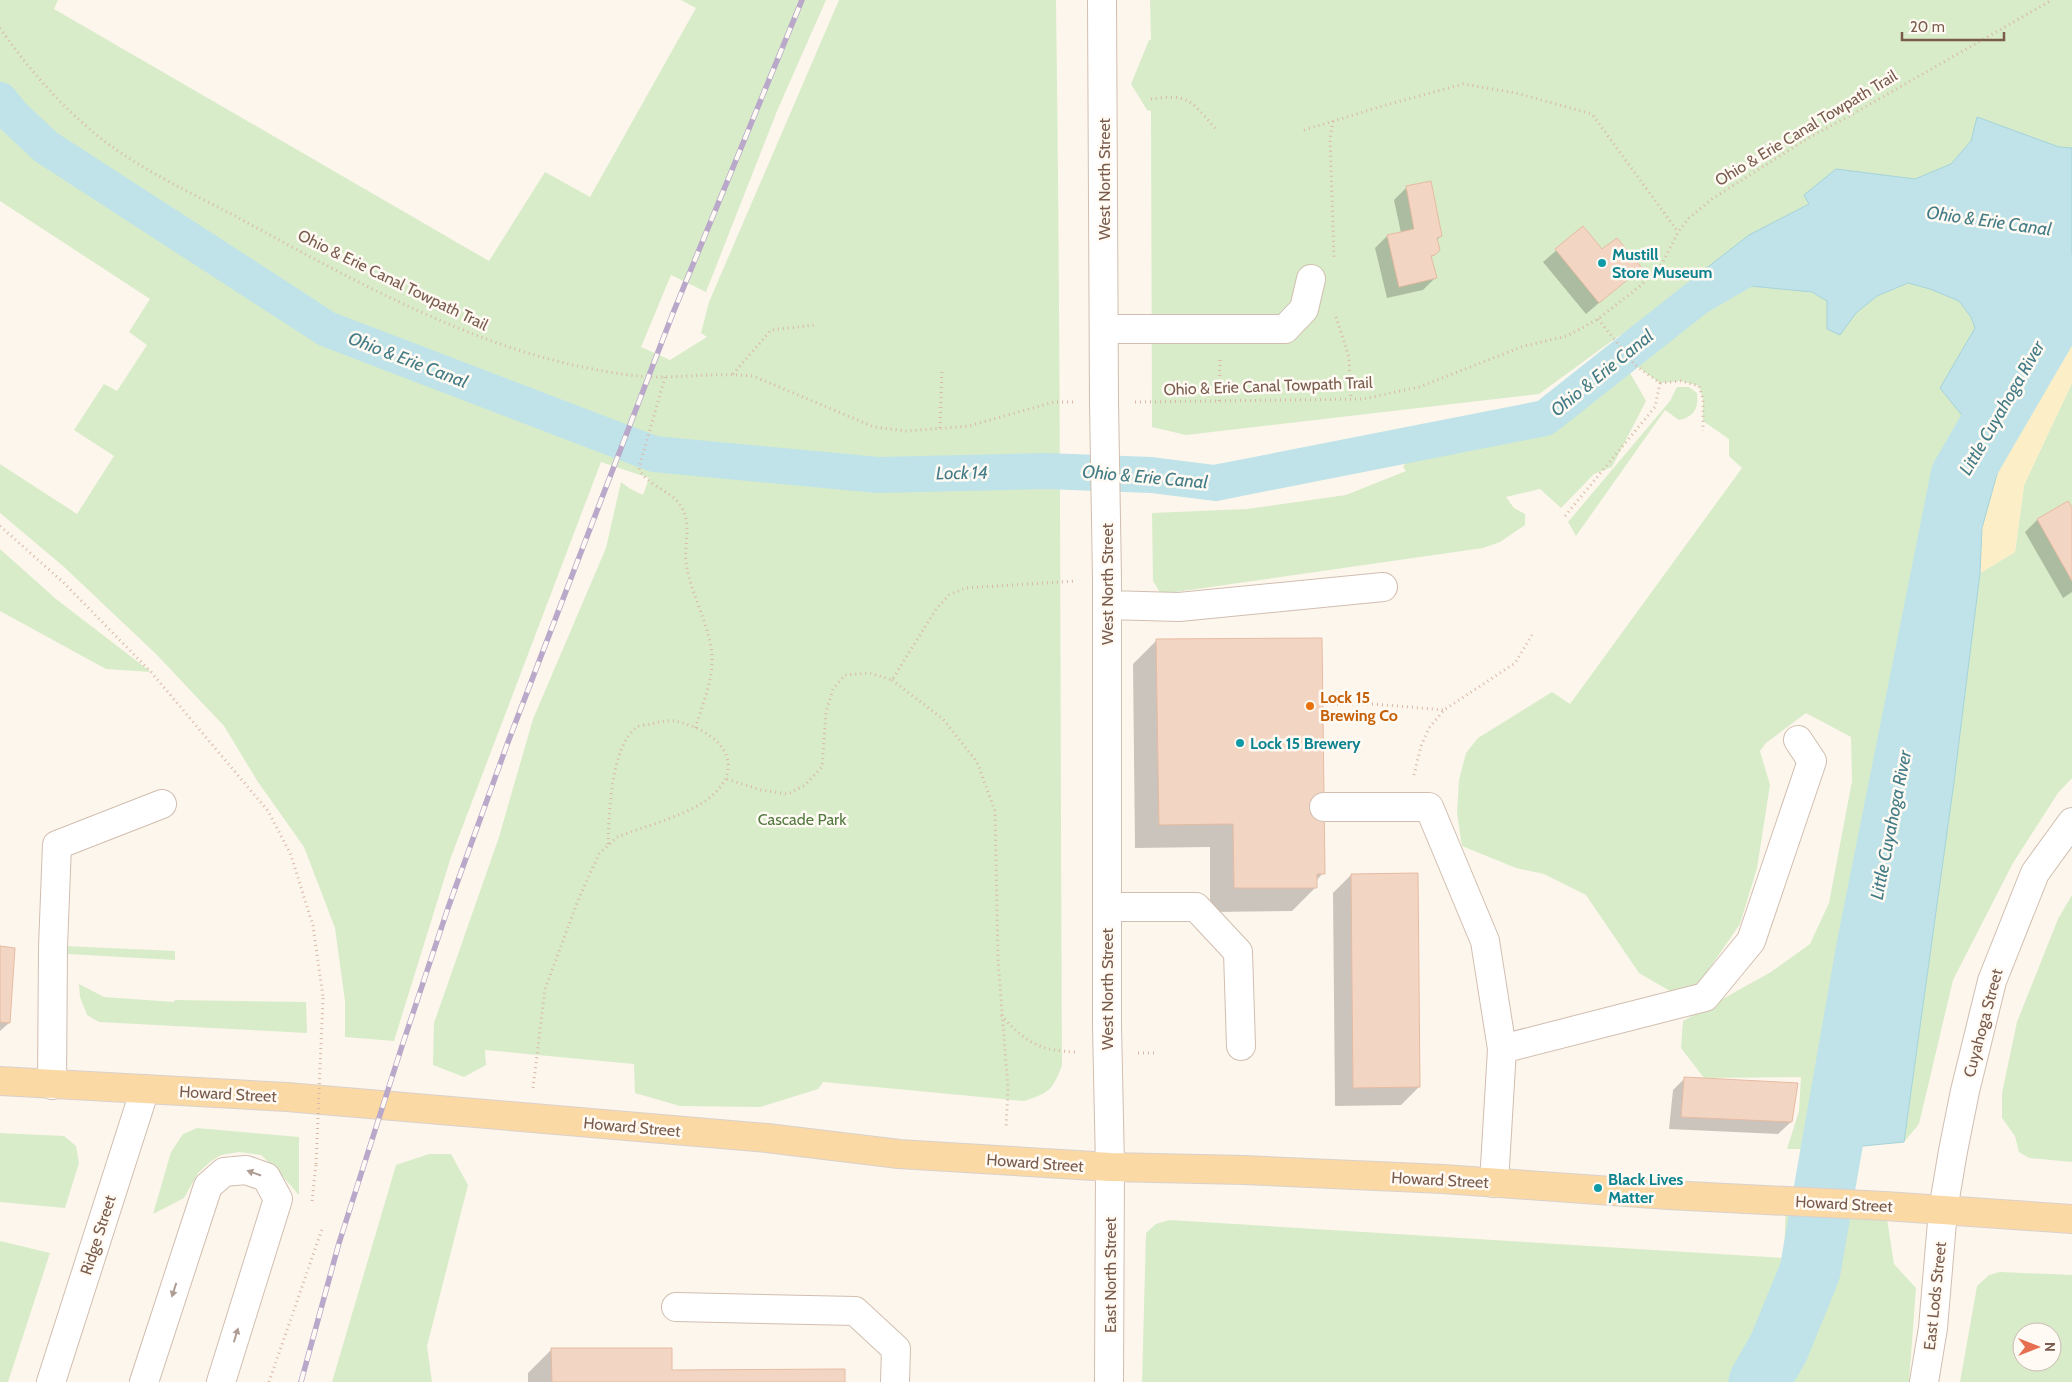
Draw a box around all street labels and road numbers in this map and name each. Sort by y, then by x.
street label: Ohio & Erie Canal Towpath Trail [1711,66,1901,190]
street label: West North Street [1095,117,1114,240]
street label: Ohio & Erie Canal Towpath Trail [295,226,491,334]
street label: Ohio & Erie Canal Towpath Trail [1163,373,1373,399]
street label: West North Street [1098,522,1117,645]
street label: West North Street [1098,927,1117,1050]
street label: Cuyahoga Street [1959,966,2007,1079]
street label: Howard Street [179,1082,278,1106]
street label: Howard Street [583,1113,682,1141]
street label: Howard Street [986,1150,1085,1176]
street label: Howard Street [1391,1168,1490,1192]
street label: Ridge Street [76,1192,120,1277]
street label: Howard Street [1795,1192,1894,1216]
street label: East North Street [1101,1216,1120,1333]
street label: East Lods Street [1920,1240,1950,1351]

